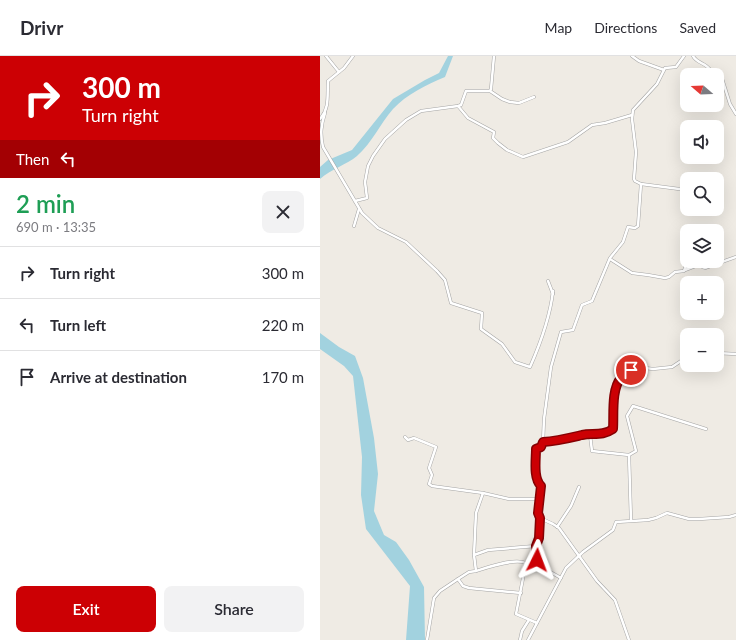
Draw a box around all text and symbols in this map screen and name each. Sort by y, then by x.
text: Drivr [20,16,63,39]
text: Map [545,19,572,36]
text: Directions [594,19,657,36]
text: Saved [679,19,716,36]
north arrow [680,68,724,112]
map controls [680,68,724,372]
text: 300 m [82,70,161,104]
icon: right [16,72,68,124]
text: Turn right [82,104,159,126]
button: sound [680,120,724,164]
icon: left [57,148,79,170]
text: Then [16,150,49,168]
button: search [680,172,724,216]
text: 2 min [16,189,75,218]
button: close [262,191,304,233]
text: 690 m · 13:35 [16,219,96,235]
button: layers [680,224,724,268]
icon: right [16,262,38,284]
text: Turn right [50,264,115,282]
text: 300 m [262,264,304,282]
button: + [680,276,724,320]
icon: left [16,314,38,336]
text: Turn left [50,316,106,334]
text: 220 m [262,316,304,334]
button: − [680,328,724,372]
pin [614,353,648,387]
icon: arrive [620,359,642,381]
icon: arrive [16,366,38,388]
text: Arrive at destination [50,368,187,386]
text: 170 m [262,368,304,386]
position arrow [516,539,558,581]
button: Exit [16,586,156,632]
button: Share [164,586,304,632]

